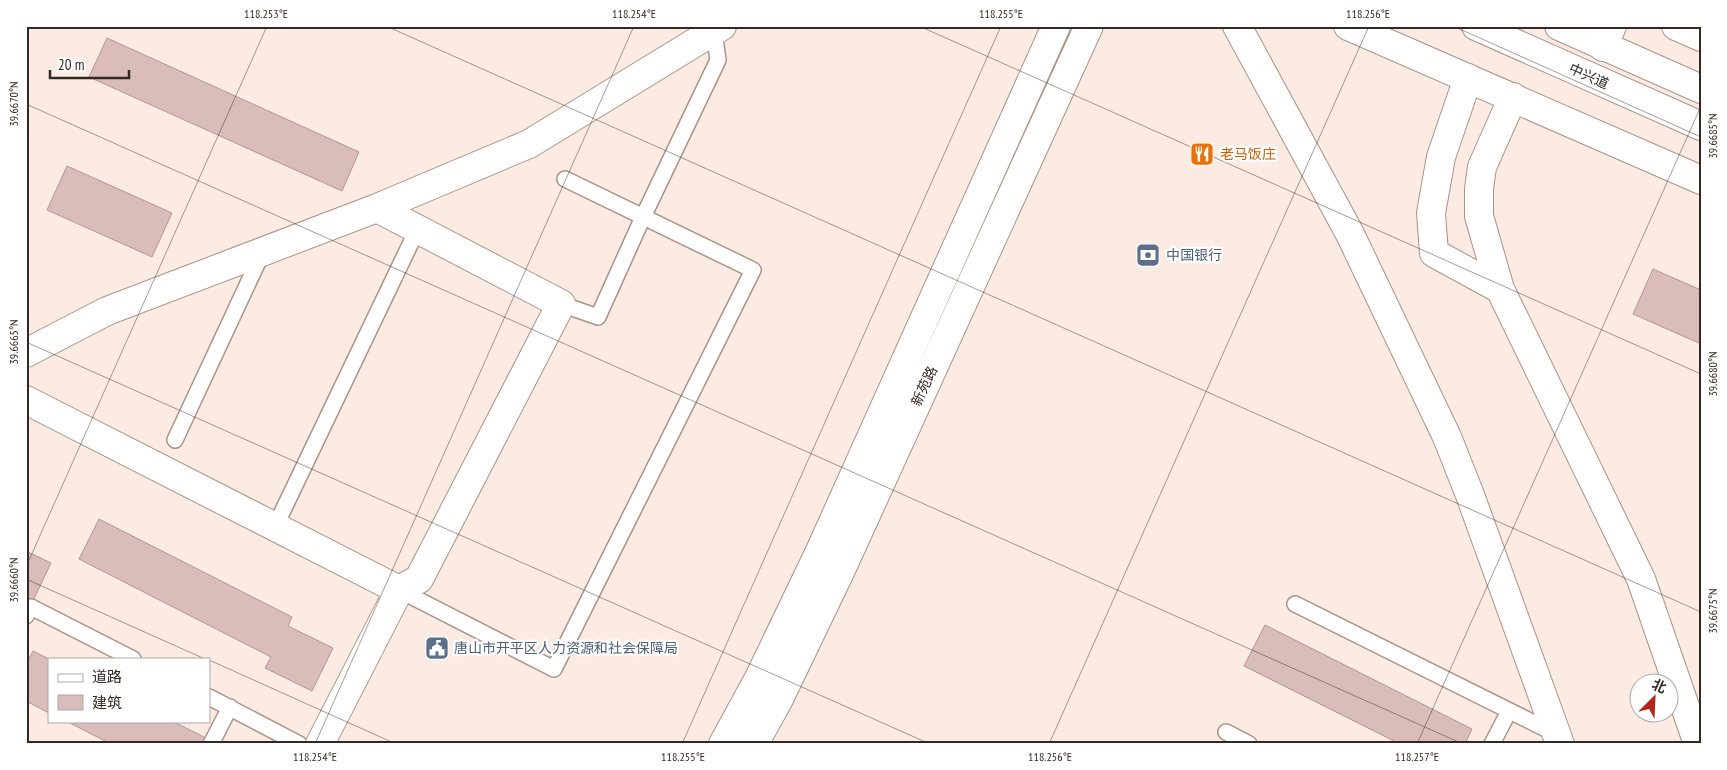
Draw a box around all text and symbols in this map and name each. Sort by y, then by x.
text: 118.253°E [244,6,288,21]
text: 118.254°E [612,6,656,21]
text: 118.255°E [979,6,1023,21]
text: 118.256°E [1346,6,1390,21]
scale bar [50,48,129,80]
text: 20 m [58,55,84,74]
street label: 中兴道 [1566,59,1612,93]
text: 39.6670°N [6,81,21,127]
text: 39.6685°N [1705,113,1720,159]
restaurant icon: 老马饭庄 [1189,141,1215,167]
place label: 老马饭庄 [1220,145,1276,163]
bank icon: 中国银行 [1135,242,1161,268]
place label: 中国银行 [1166,246,1222,264]
text: 39.6665°N [6,319,21,365]
text: 39.6680°N [1705,351,1720,397]
street label: 新苑路 [907,363,941,409]
text: 39.6660°N [6,557,21,603]
text: 39.6675°N [1705,588,1720,634]
public building icon: 唐山市开平区人力资源和社会保障局 [424,635,450,661]
place label: 唐山市开平区人力资源和社会保障局 [454,639,678,657]
legend [48,658,210,722]
text: 道路 [92,667,122,686]
north arrow [1630,672,1680,722]
text: 北 [1649,675,1669,697]
text: 建筑 [92,693,122,712]
text: 118.254°E [293,749,337,764]
text: 118.255°E [661,749,705,764]
text: 118.256°E [1028,749,1072,764]
text: 118.257°E [1395,749,1439,764]

